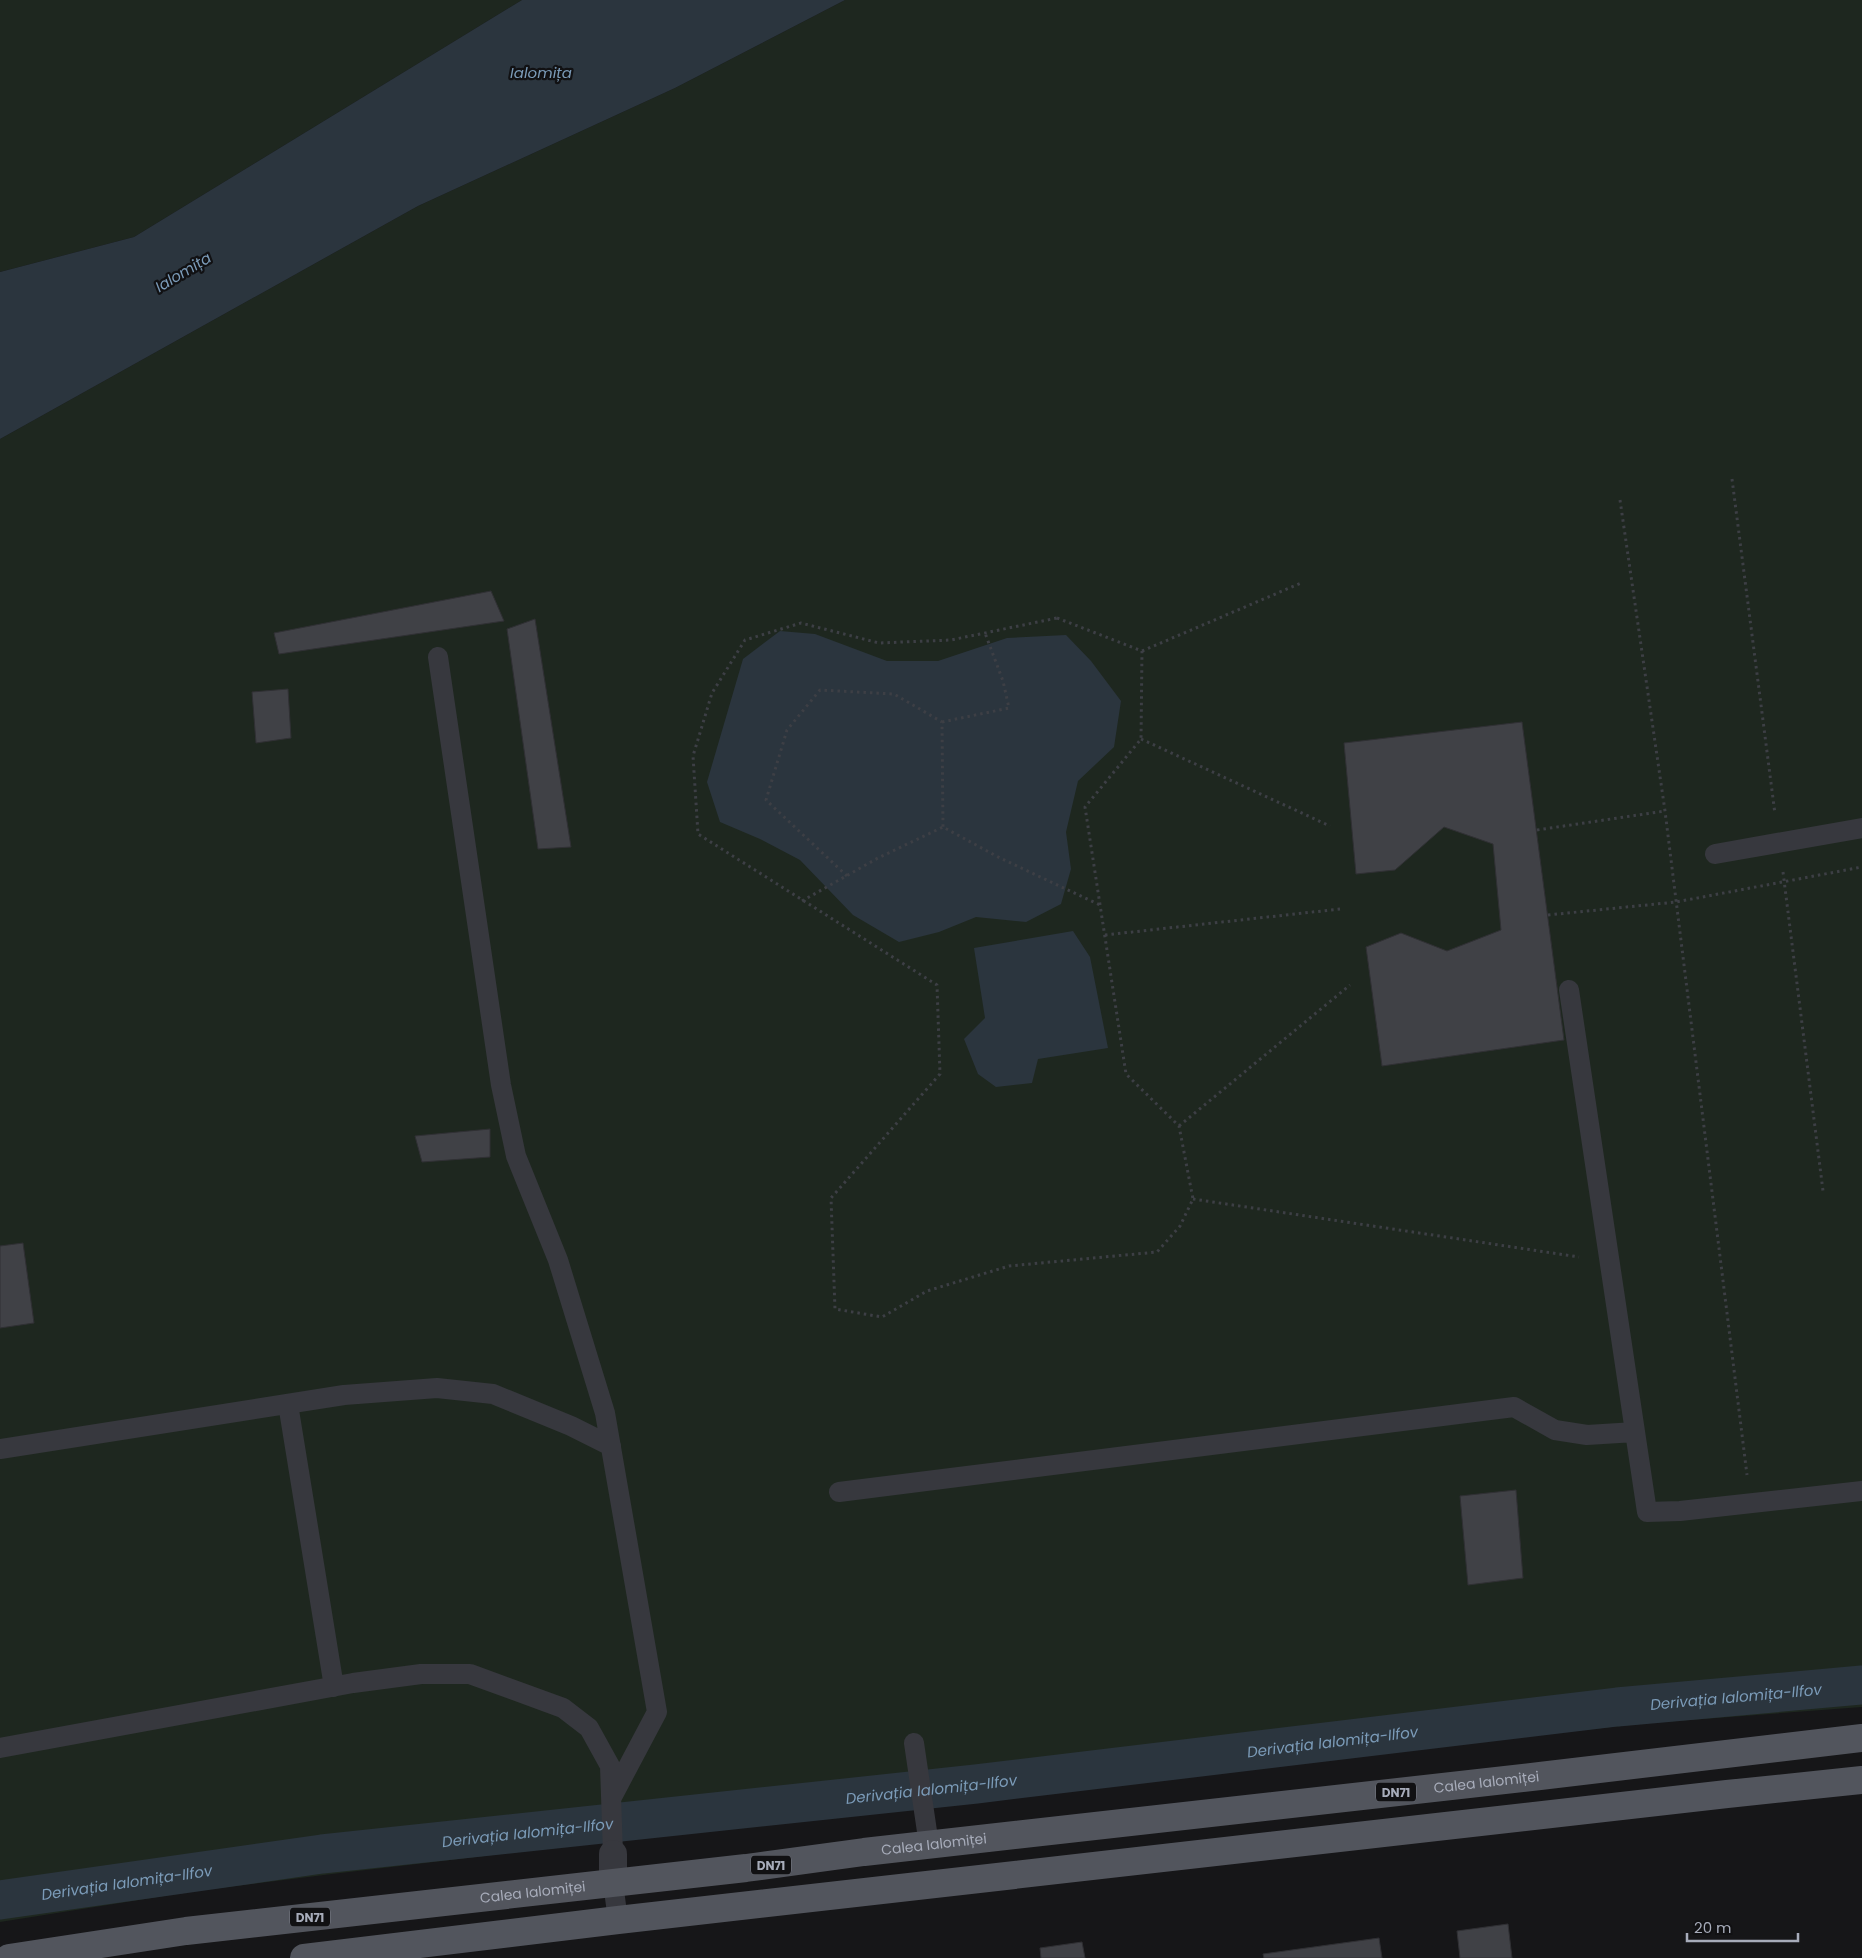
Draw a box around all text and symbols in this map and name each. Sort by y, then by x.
water label: Ialomița [510,62,572,83]
water label: Ialomița [151,247,215,297]
water label: Derivația Ialomița-Ilfov [1649,1678,1823,1714]
water label: Derivația Ialomița-Ilfov [1246,1720,1420,1762]
street label: Calea Ialomiței [1433,1766,1540,1798]
water label: Derivația Ialomița-Ilfov [845,1769,1019,1808]
road number: DN71 [1376,1782,1416,1801]
water label: Derivația Ialomița-Ilfov [441,1812,615,1852]
street label: Calea Ialomiței [880,1828,988,1860]
road number: DN71 [751,1856,791,1874]
water label: Derivația Ialomița-Ilfov [40,1859,214,1904]
street label: Calea Ialomiței [479,1876,587,1908]
road number: DN71 [290,1908,330,1926]
scale bar [1687,1910,1798,1942]
text: 20 m [1694,1917,1732,1938]

